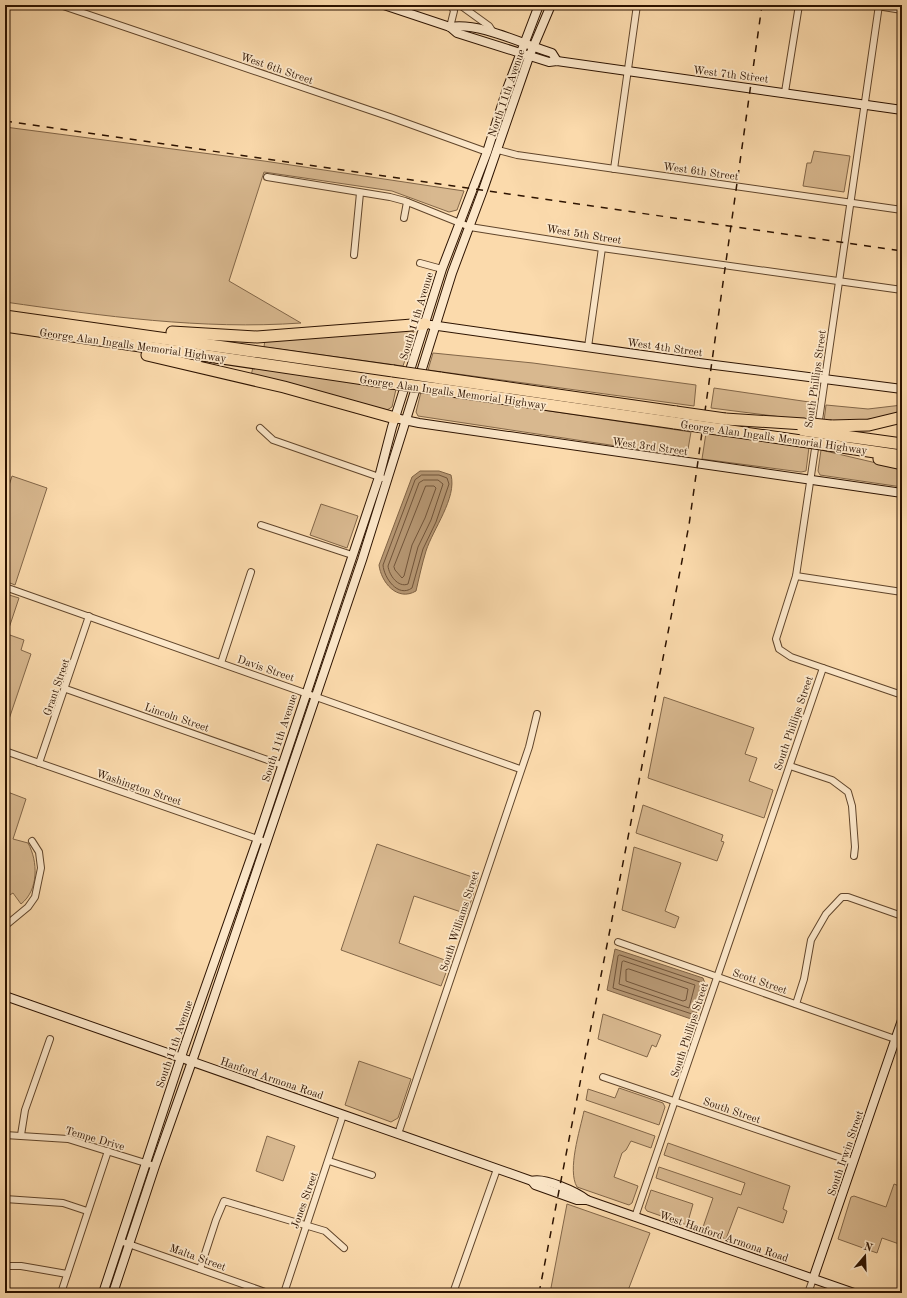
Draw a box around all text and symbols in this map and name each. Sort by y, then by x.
street label: North 11th Avenue [487,48,528,139]
street label: West 6th Street [239,52,314,87]
street label: West 7th Street [692,65,769,86]
street label: West 6th Street [662,162,739,183]
street label: West 5th Street [545,224,622,247]
street label: South 11th Avenue [399,271,436,362]
street label: George Alan Ingalls Memorial Highway [39,328,227,365]
street label: South Phillips Street [804,329,829,429]
street label: West 4th Street [626,338,703,359]
street label: George Alan Ingalls Memorial Highway [359,375,547,412]
street label: George Alan Ingalls Memorial Highway [680,420,868,457]
street label: West 3rd Street [611,437,688,458]
street label: Davis Street [236,655,296,684]
street label: Grant Street [42,657,72,718]
street label: South Phillips Street [773,675,816,772]
street label: South 11th Avenue [261,693,300,784]
street label: Lincoln Street [143,702,210,735]
street label: Washington Street [94,769,183,808]
street label: South Williams Street [439,870,482,973]
street label: Scott Street [731,968,788,997]
street label: South Phillips Street [670,981,711,1079]
street label: South 11th Avenue [155,999,196,1090]
street label: Hanford Armona Road [218,1057,325,1102]
street label: South Street [701,1096,762,1126]
street label: South Irwin Street [827,1109,866,1198]
street label: Tempe Drive [64,1126,126,1153]
street label: Jones Street [290,1171,321,1230]
street label: West Hanford Armona Road [657,1210,790,1265]
north arrow [845,1236,885,1276]
text: N [862,1241,874,1255]
street label: Malta Street [168,1243,227,1274]

